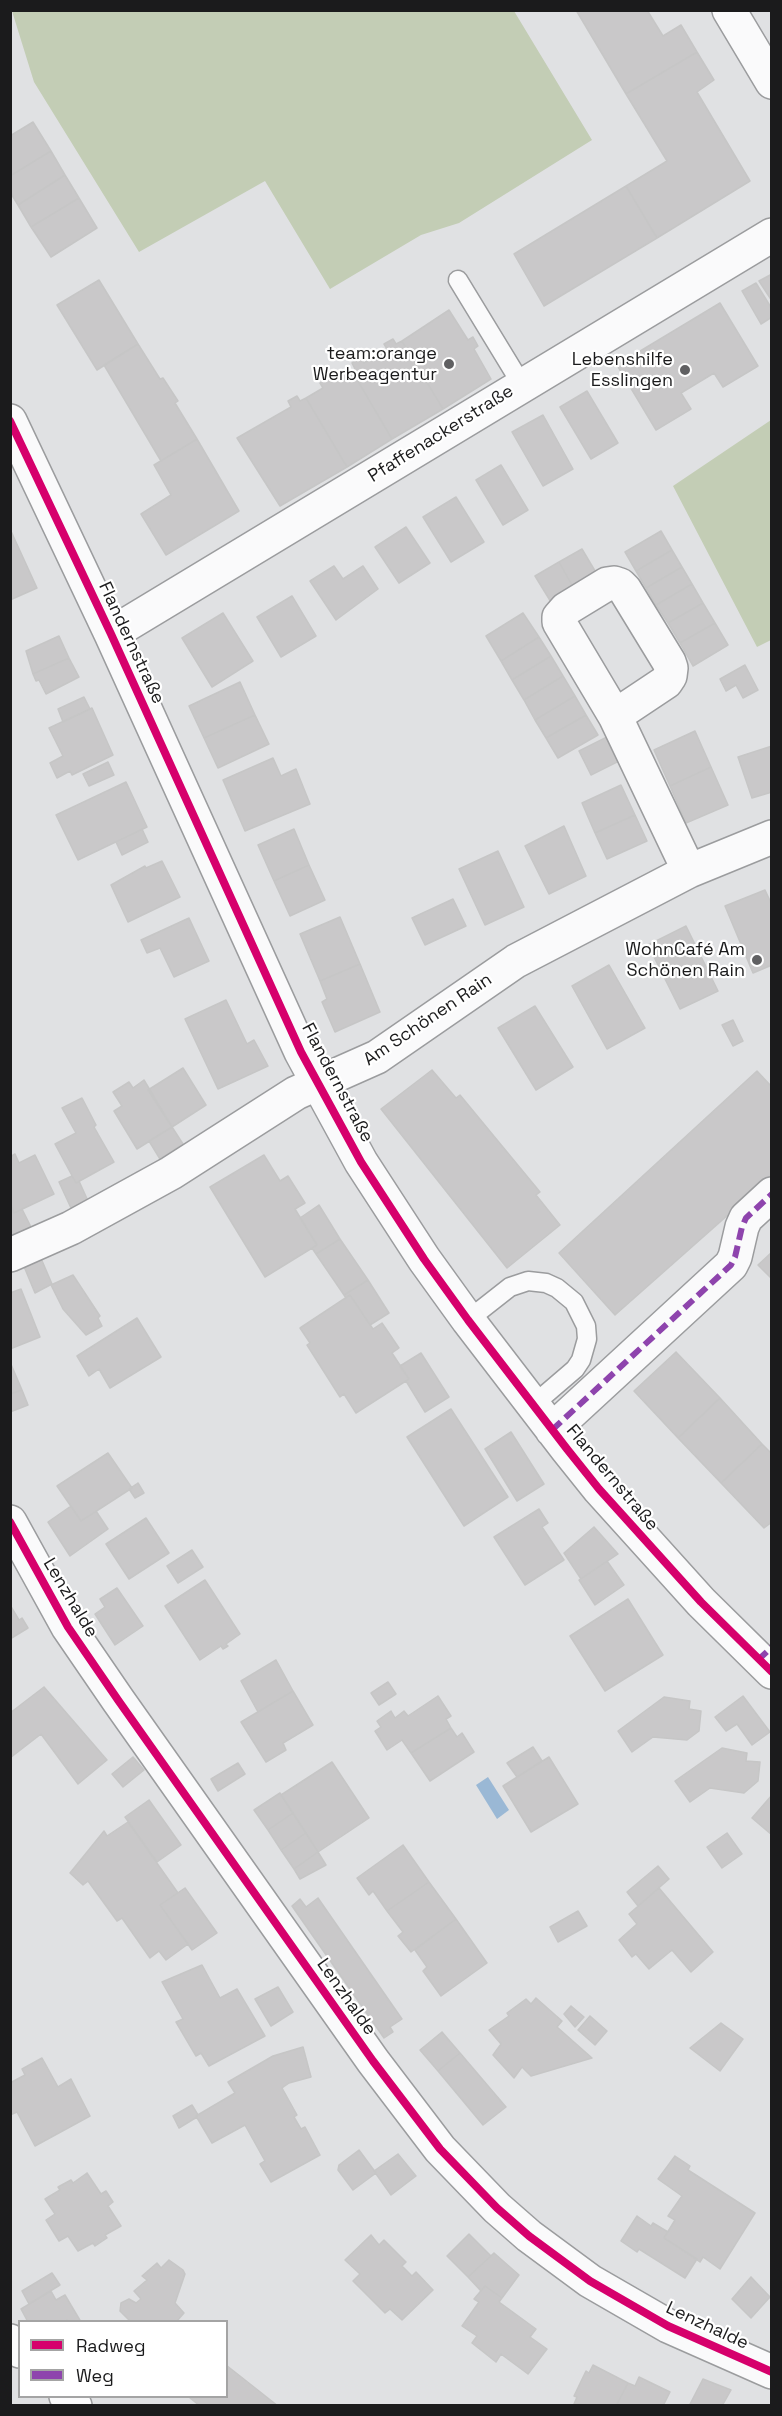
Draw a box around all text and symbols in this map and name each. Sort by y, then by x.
place label: team:orange Werbeagentur [313,343,437,386]
place label: Lebenshilfe Esslingen [572,349,673,392]
marker: team:orange Werbeagentur [442,357,456,371]
marker: Lebenshilfe Esslingen [678,363,692,377]
street label: Pfaffenackerstraße [364,381,518,487]
street label: Flandernstraße [93,579,169,707]
place label: WohnCafé Am Schönen Rain [625,939,745,982]
marker: WohnCafé Am Schönen Rain [750,953,764,967]
street label: Am Schönen Rain [360,969,496,1071]
street label: Flandernstraße [296,1020,378,1146]
street label: Flandernstraße [561,1421,663,1535]
street label: Lenzhalde [38,1554,102,1642]
street label: Lenzhalde [312,1954,380,2040]
street label: Lenzhalde [662,2297,752,2355]
legend [18,2320,228,2398]
text: Radweg [76,2334,146,2357]
text: Weg [76,2364,114,2387]

